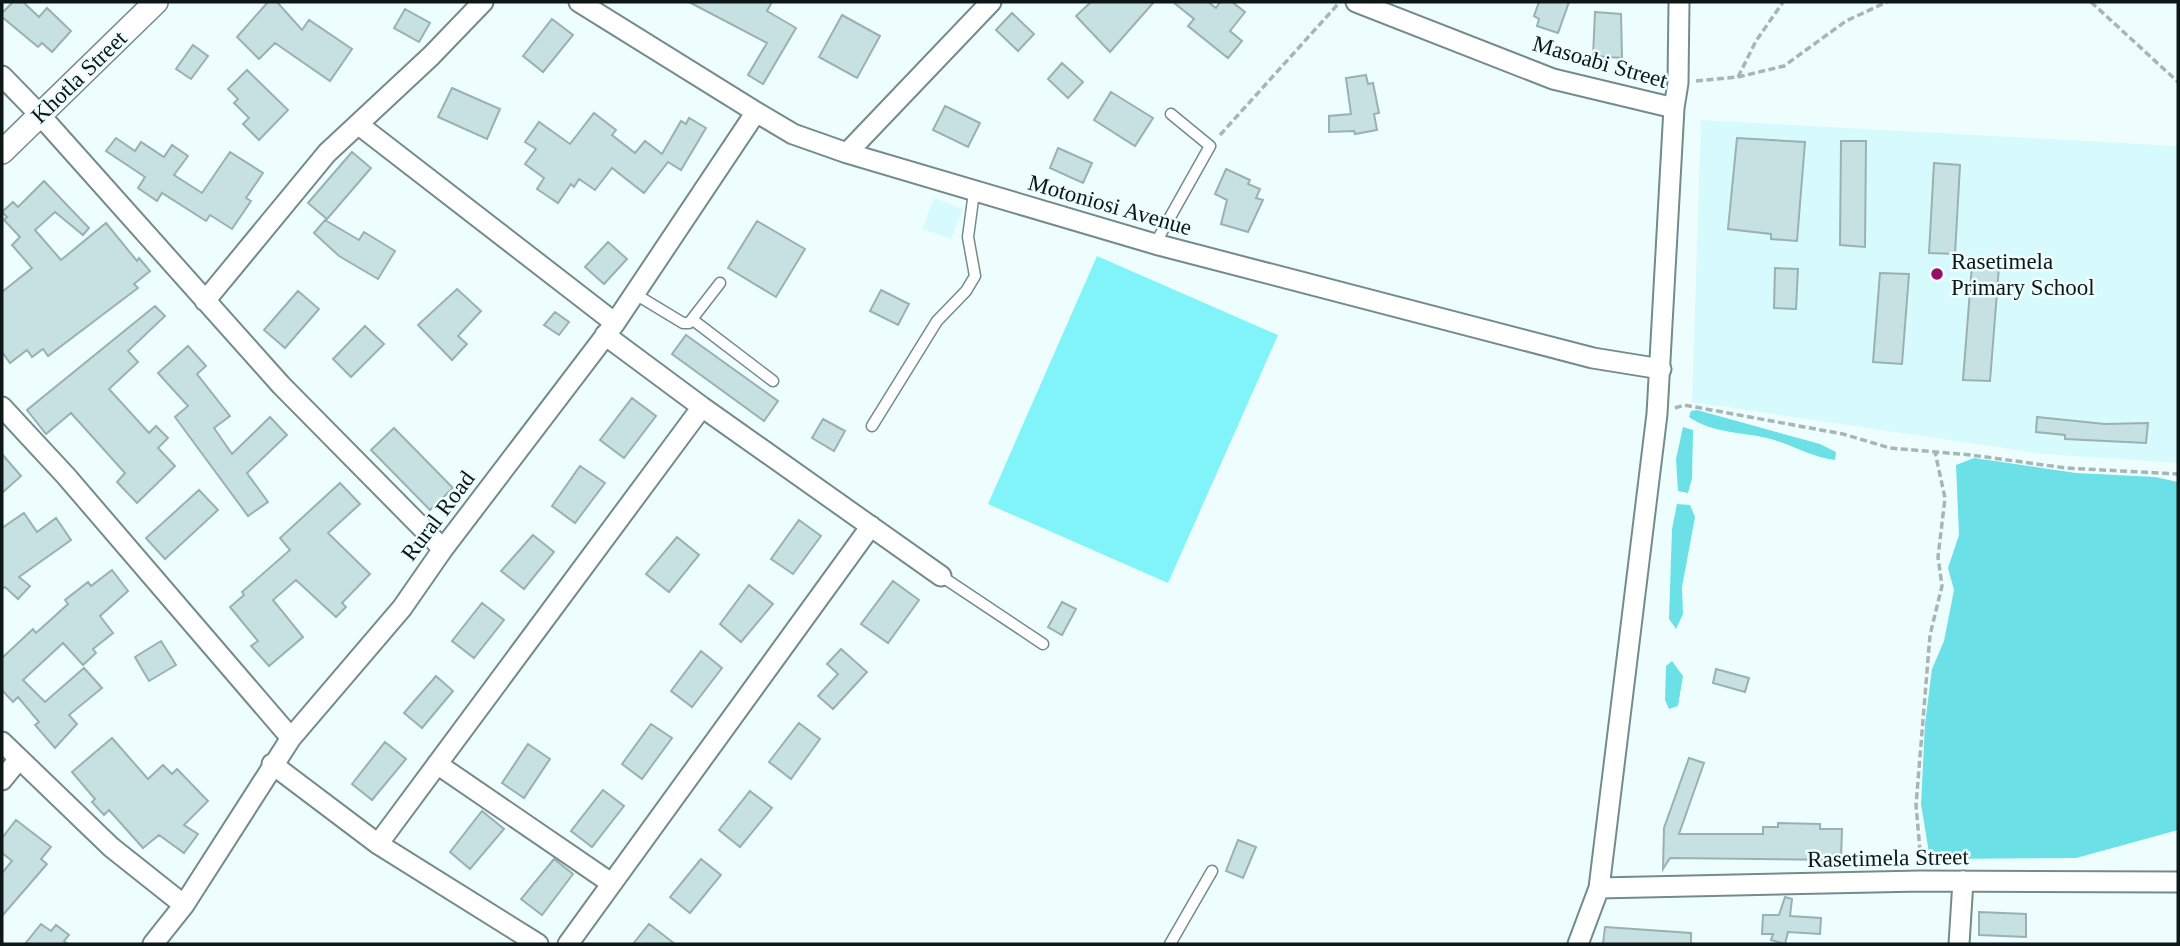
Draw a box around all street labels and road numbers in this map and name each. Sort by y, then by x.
street label: Khotla Street [26,25,132,128]
street label: Masoabi Street [1530,31,1671,93]
street label: Motoniosi Avenue [1025,170,1195,240]
street label: Rural Road [396,466,480,566]
street label: Rasetimela Street [1807,844,1970,872]

